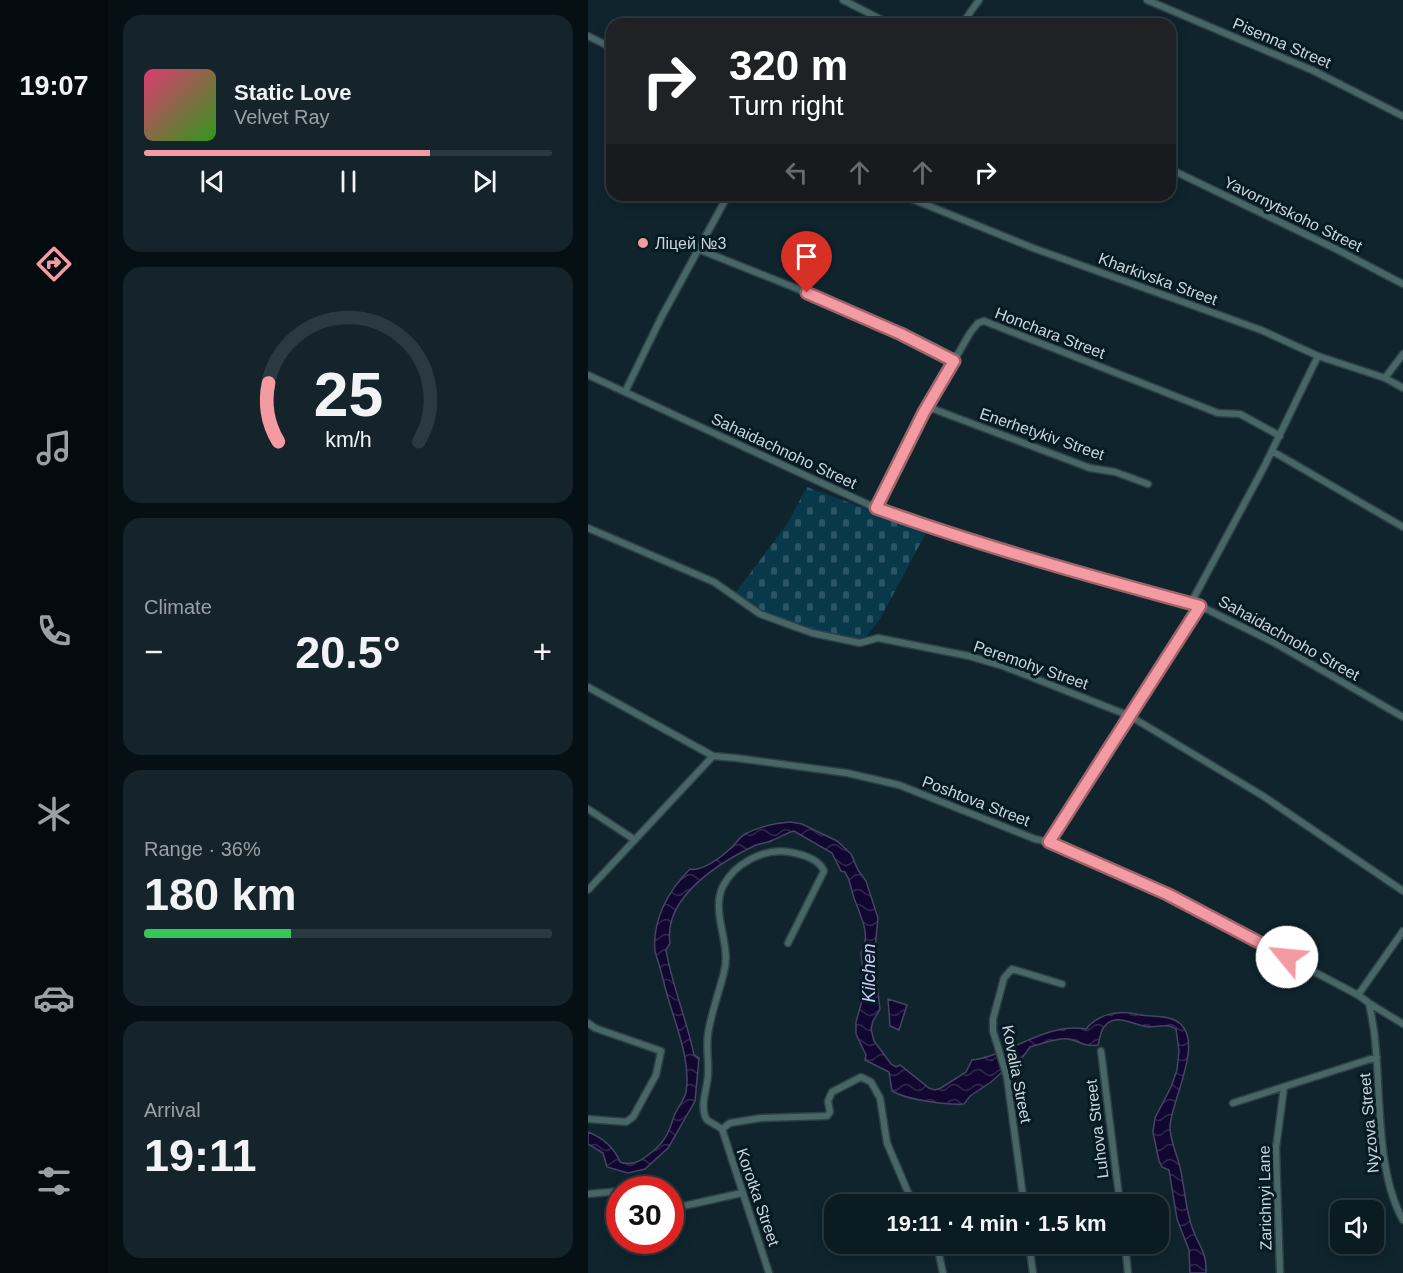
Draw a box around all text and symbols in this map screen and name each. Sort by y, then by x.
street label: Pisenna Street [1230,15,1334,72]
icon: right [630,42,708,120]
text: 320 m [729,42,848,89]
text: 19:07 [19,71,89,101]
text: Static Love [234,80,351,105]
text: Turn right [729,91,844,121]
text: Velvet Ray [234,106,330,128]
icon: left [780,156,813,189]
icon: ahead [843,156,876,189]
icon: ahead [906,156,939,189]
icon: right [969,156,1002,189]
icon: previous [196,165,229,198]
icon: pause [332,165,365,198]
icon: next [468,165,501,198]
street label: Yavornytskoho Street [1221,173,1365,255]
pin [781,231,832,293]
place label: Ліцей №3 [655,235,726,252]
marker: Ліцей №3 [636,236,650,250]
icon: arrive [790,240,823,273]
icon: directions [33,243,75,285]
street label: Kharkivska Street [1096,250,1220,309]
street label: Honchara Street [993,304,1108,362]
text: 25 [313,360,383,429]
street label: Enerhetykiv Street [977,405,1107,463]
street label: Sahaidachnoho Street [709,410,860,492]
icon: music [33,427,75,469]
text: km/h [325,428,371,452]
street label: Sahaidachnoho Street [1216,592,1363,684]
text: Climate [144,596,212,618]
icon: phone [33,610,75,652]
text: 20.5° [295,627,401,678]
text: − [144,633,163,670]
text: + [533,633,552,670]
street label: Peremohy Street [971,637,1091,693]
street label: Poshtova Street [920,773,1033,830]
icon: climate [33,793,75,835]
text: Range · 36% [144,838,261,860]
text: 180 km [144,869,297,920]
position arrow [1255,925,1319,989]
water label: Kilchen [859,943,879,1003]
icon: car [33,977,75,1019]
street label: Kovalia Street [999,1023,1035,1125]
street label: Nyzova Street [1356,1072,1382,1174]
street label: Luhova Street [1082,1078,1112,1179]
text: Arrival [144,1099,201,1121]
text: 19:11 [144,1130,257,1181]
street label: Zarichnyi Lane [1256,1145,1274,1251]
street label: Korotka Street [733,1146,783,1249]
icon: filters [33,1160,75,1202]
speed limit sign: 30 [606,1176,684,1254]
map controls [1330,1200,1384,1254]
button: sound [1330,1200,1384,1254]
text: 19:11 · 4 min · 1.5 km [886,1211,1107,1236]

